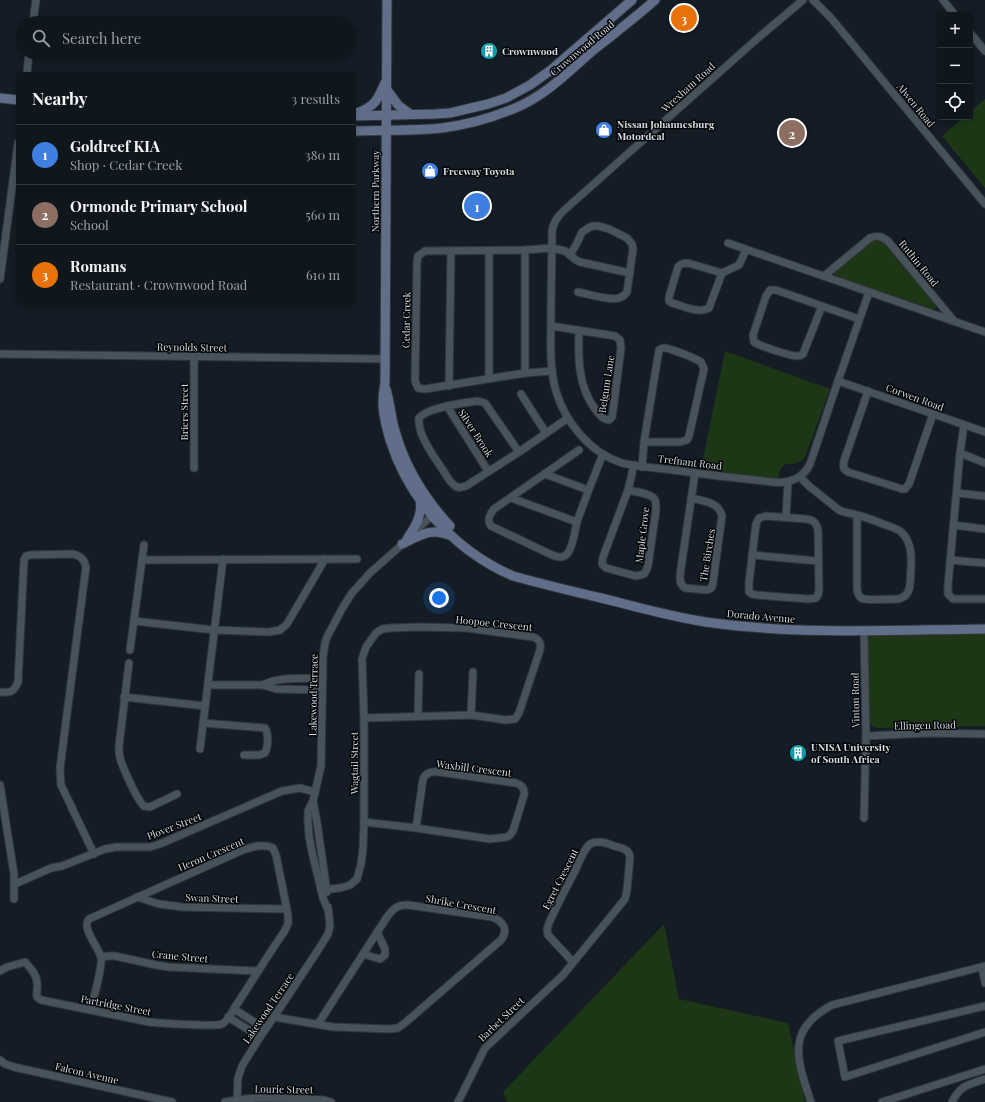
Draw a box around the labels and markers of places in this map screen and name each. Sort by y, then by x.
pin: 3 [671,3,697,33]
building icon: Crownwood [479,41,499,61]
place label: Crownwood [502,44,558,58]
place label: Nissan Johannesburg Motordeal [617,117,715,143]
pin: 2 [779,118,805,148]
shop icon: Nissan Johannesburg Motordeal [594,120,614,140]
shop icon: Freeway Toyota [420,161,440,181]
place label: Freeway Toyota [443,164,515,178]
pin: 1 [464,191,490,221]
place label: UNISA University of South Africa [811,740,891,766]
building icon: UNISA University of South Africa [788,743,808,763]

